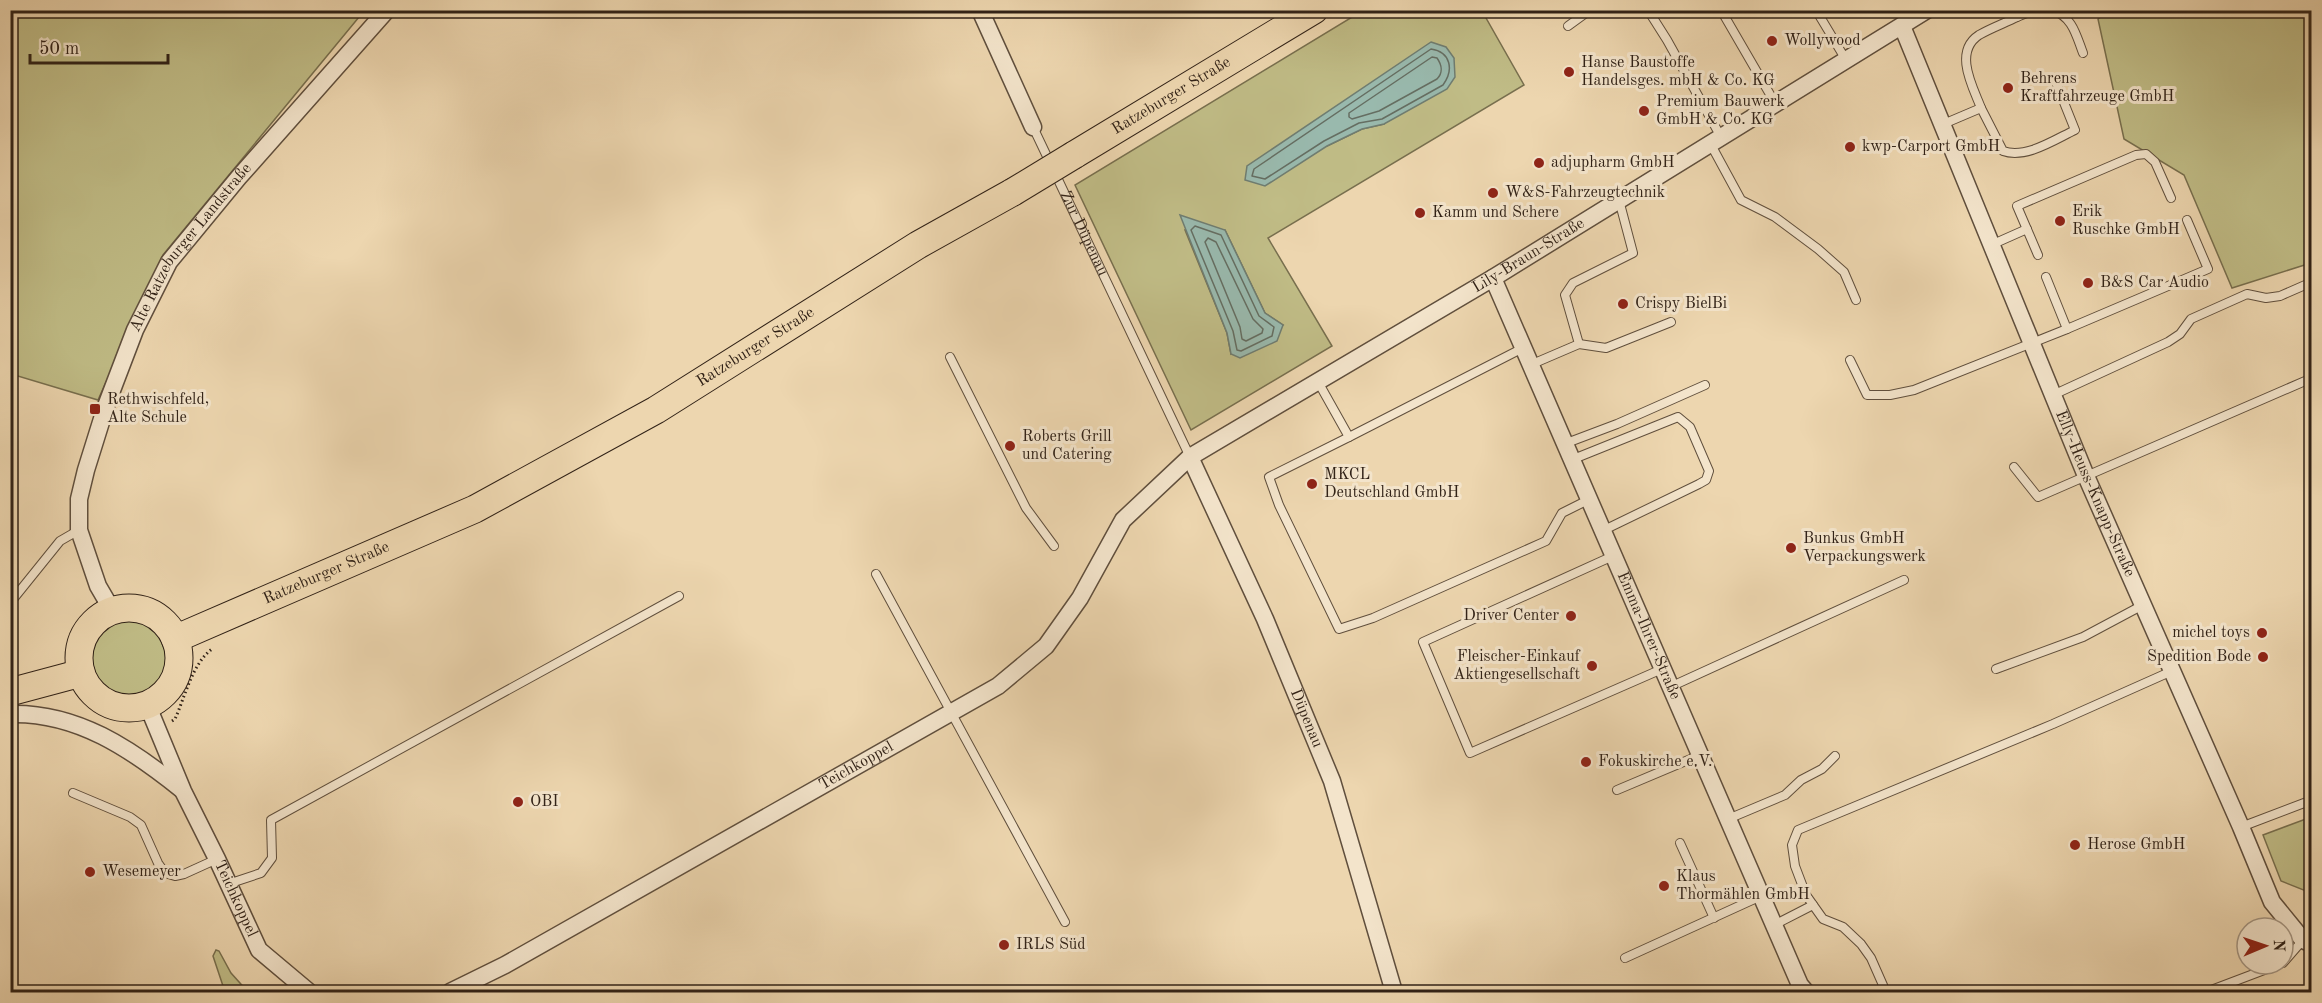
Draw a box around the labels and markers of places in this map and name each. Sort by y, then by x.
place label: Wollywood [1784,33,1860,49]
marker: Wollywood [1765,34,1779,48]
place label: Hanse Baustoffe Handelsges. mbH & Co. KG [1581,55,1775,89]
marker: Hanse Baustoffe Handelsges. mbH & Co. KG [1562,65,1576,79]
place label: Behrens Kraftfahrzeuge GmbH [2020,71,2174,105]
marker: Behrens Kraftfahrzeuge GmbH [2001,81,2015,95]
place label: Premium Bauwerk GmbH & Co. KG [1656,94,1785,128]
marker: Premium Bauwerk GmbH & Co. KG [1637,104,1651,118]
place label: kwp-Carport GmbH [1862,139,2000,155]
marker: kwp-Carport GmbH [1843,140,1857,154]
place label: adjupharm GmbH [1551,155,1675,171]
marker: adjupharm GmbH [1532,156,1546,170]
place label: W&S-Fahrzeugtechnik [1505,185,1665,201]
marker: W&S-Fahrzeugtechnik [1486,186,1500,200]
place label: Erik Ruschke GmbH [2072,204,2180,238]
place label: Kamm und Schere [1432,205,1559,221]
marker: Kamm und Schere [1413,206,1427,220]
marker: Erik Ruschke GmbH [2053,214,2067,228]
place label: B&S Car Audio [2100,275,2209,291]
marker: B&S Car Audio [2081,276,2095,290]
place label: Crispy BielBi [1635,296,1727,312]
marker: Crispy BielBi [1616,297,1630,311]
place label: Rethwischfeld, Alte Schule [107,392,209,426]
marker: Rethwischfeld, Alte Schule [88,402,102,416]
place label: Roberts Grill und Catering [1022,429,1112,463]
marker: Roberts Grill und Catering [1003,439,1017,453]
place label: MKCL Deutschland GmbH [1324,467,1459,501]
marker: MKCL Deutschland GmbH [1305,477,1319,491]
place label: Bunkus GmbH Verpackungswerk [1803,531,1926,565]
marker: Bunkus GmbH Verpackungswerk [1784,541,1798,555]
place label: Driver Center [1463,608,1559,624]
marker: Driver Center [1564,609,1578,623]
place label: michel toys [2172,625,2250,641]
marker: michel toys [2255,626,2269,640]
place label: Fleischer-Einkauf Aktiengesellschaft [1453,649,1581,683]
place label: Spedition Bode [2147,649,2251,665]
marker: Spedition Bode [2256,650,2270,664]
marker: Fleischer-Einkauf Aktiengesellschaft [1585,659,1599,673]
place label: Fokuskirche e.V. [1598,754,1712,770]
marker: Fokuskirche e.V. [1579,755,1593,769]
place label: OBI [530,794,559,810]
marker: OBI [511,795,525,809]
place label: Herose GmbH [2087,837,2185,853]
marker: Herose GmbH [2068,838,2082,852]
place label: Wesemeyer [102,864,181,880]
marker: Wesemeyer [83,865,97,879]
place label: Klaus Thormählen GmbH [1676,869,1810,903]
marker: Klaus Thormählen GmbH [1657,879,1671,893]
place label: IRLS Süd [1016,937,1086,953]
marker: IRLS Süd [997,938,1011,952]

